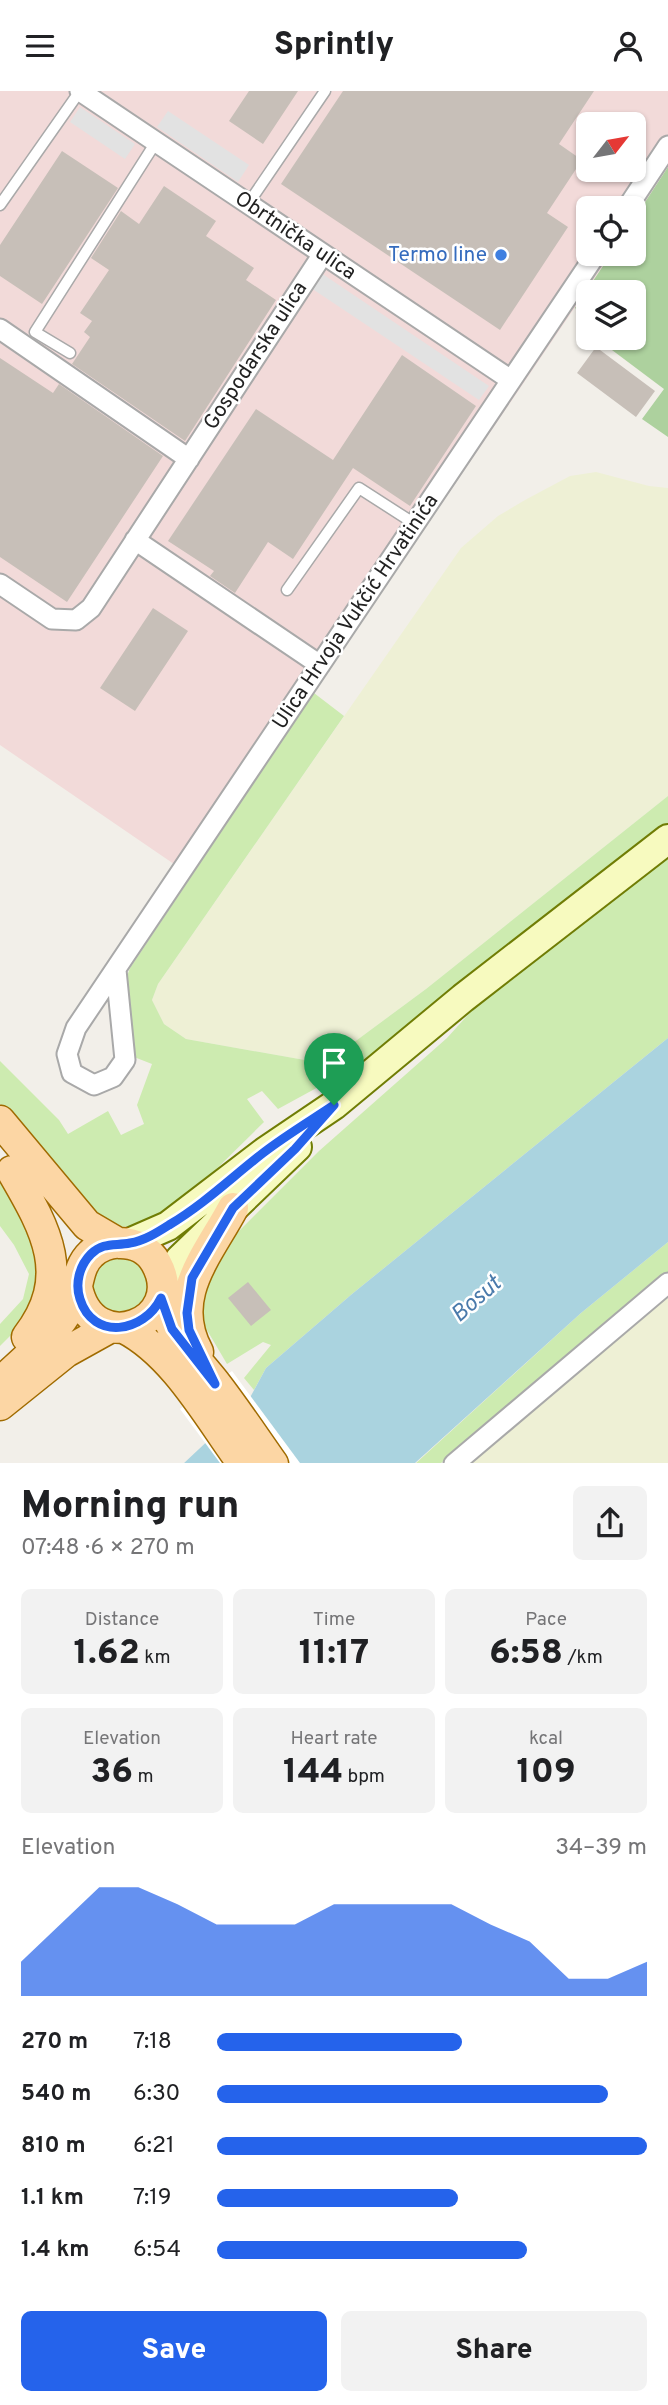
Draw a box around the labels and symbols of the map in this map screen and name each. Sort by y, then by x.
north arrow [576,112,646,182]
street label: Obrtnička ulica [229,185,361,287]
place label: Termo line [388,242,487,269]
marker: Termo line [493,247,509,263]
street label: Gospodarska ulica [198,277,314,435]
street label: Ulica Hrvoja Vukčić Hrvatinića [267,489,445,735]
pin [304,1033,364,1105]
water label: Bosut [446,1269,510,1330]

